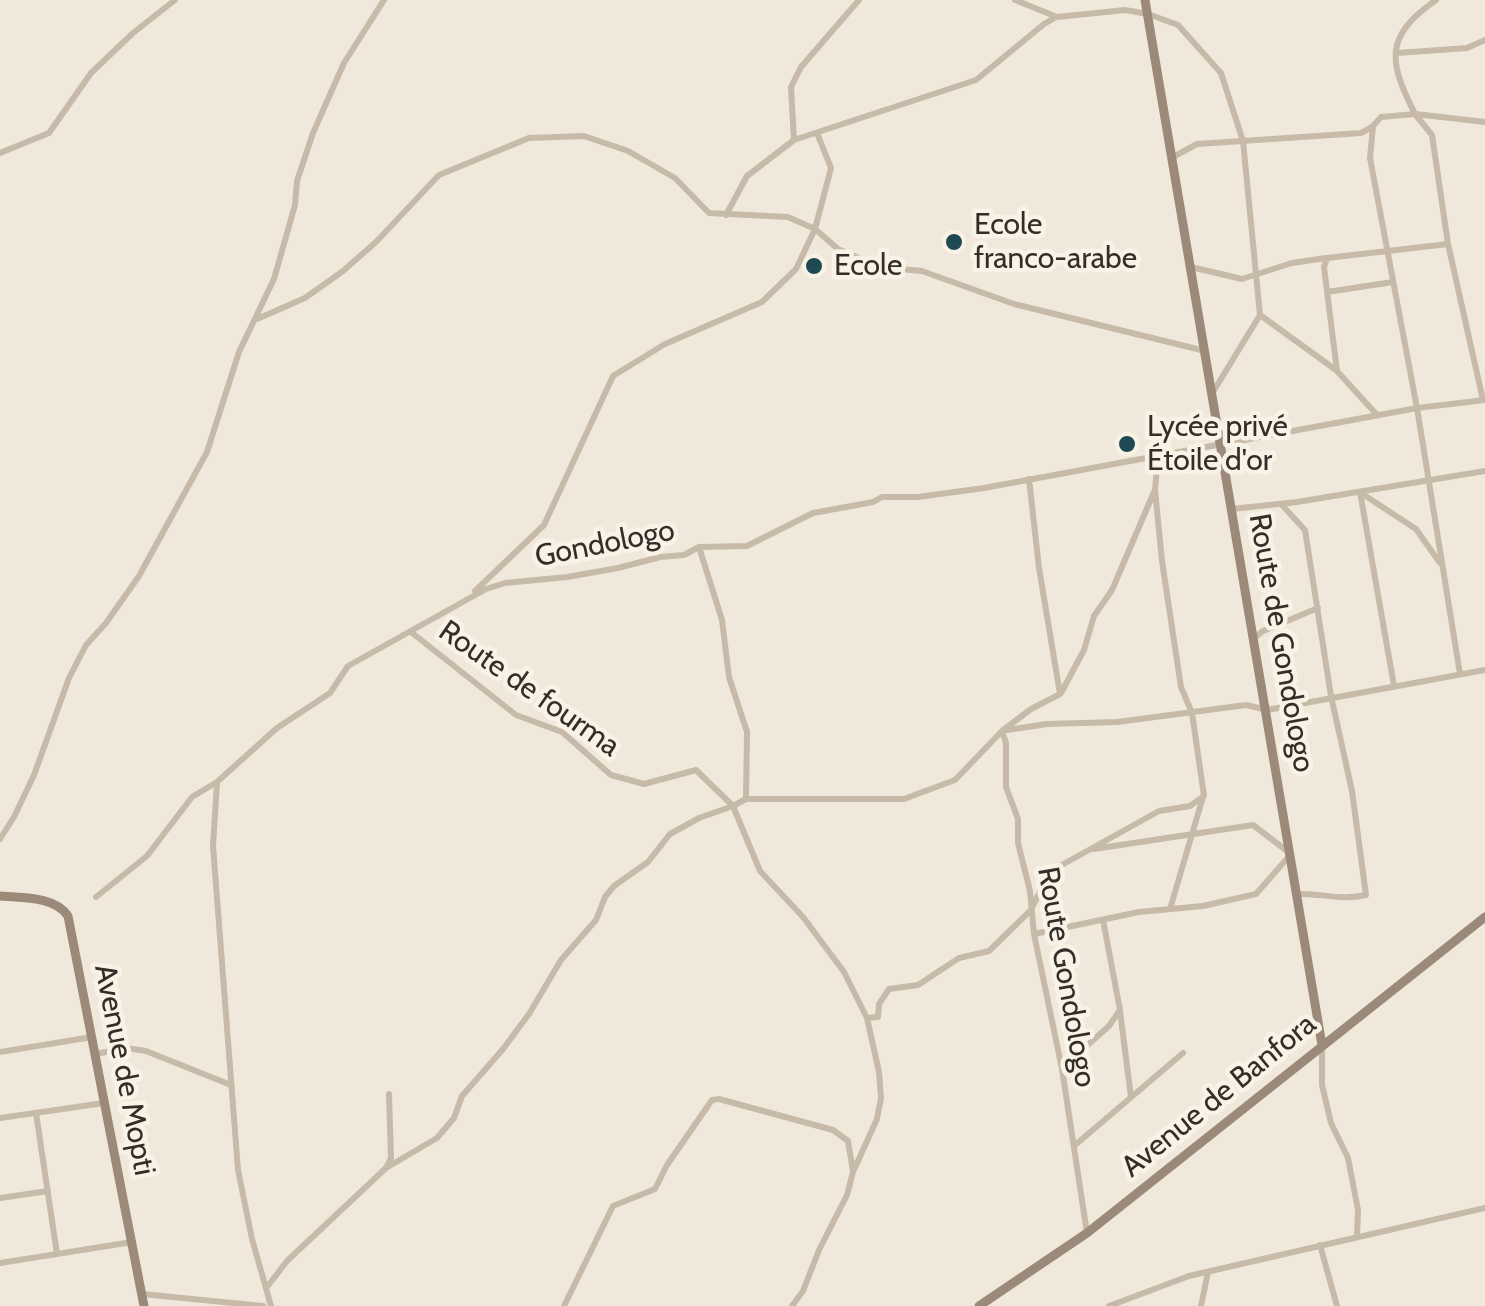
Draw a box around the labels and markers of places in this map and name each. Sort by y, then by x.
place label: Ecole franco-arabe [974,207,1137,278]
marker: Ecole franco-arabe [943,231,965,253]
place label: Ecole [834,248,902,284]
marker: Ecole [803,255,825,277]
place label: Lycée privé Étoile d'or [1147,409,1288,480]
marker: Lycée privé Étoile d'or [1116,433,1138,455]

